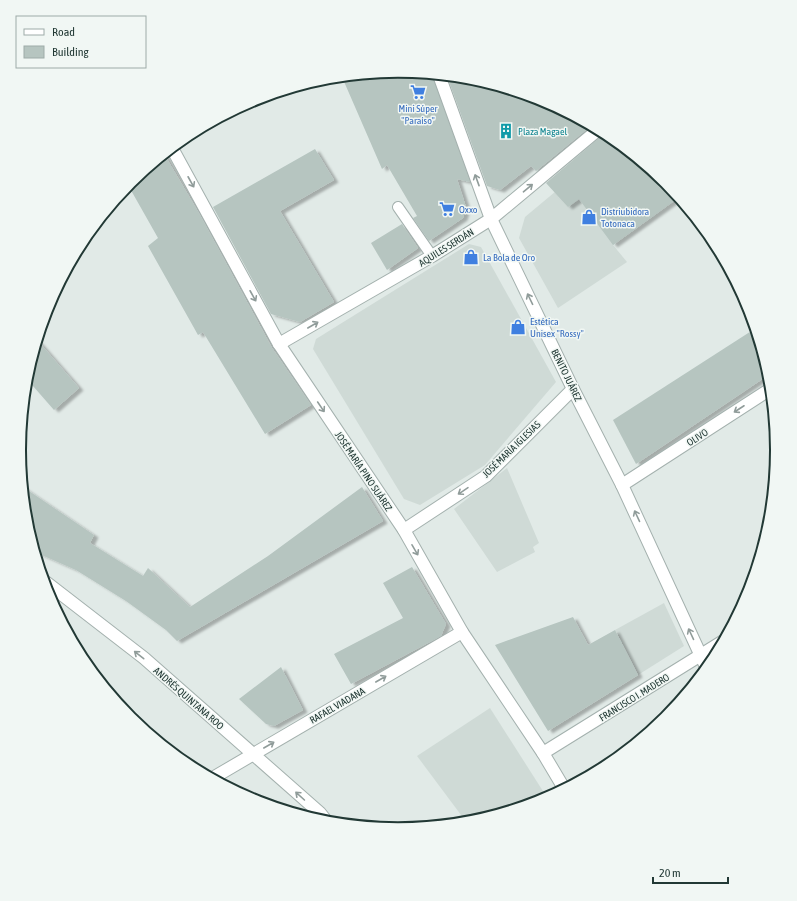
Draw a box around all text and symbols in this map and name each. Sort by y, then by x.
legend [16,16,146,68]
text: Road [52,25,75,39]
text: Building [52,45,90,59]
supermarket icon: Mini Súper "Paraíso" [409,83,427,101]
place label: Mini Súper "Paraíso" [399,103,438,126]
building icon: Plaza Magael [497,122,515,140]
place label: Plaza Magael [518,126,567,137]
one-way arrow [473,174,480,187]
one-way arrow [187,176,195,188]
one-way arrow [523,183,534,192]
supermarket icon: Oxxo [438,200,456,218]
place label: Oxxo [459,204,478,215]
place label: Distriubidora Totonaca [601,206,650,229]
shop icon: Distriubidora Totonaca [580,208,598,226]
street label: AQUILES SERDÁN [417,226,476,269]
shop icon: La Bola de Oro [462,248,480,266]
place label: La Bola de Oro [483,252,535,263]
one-way arrow [250,290,257,302]
one-way arrow [526,293,533,305]
place label: Estética Unisex "Rossy" [530,316,584,339]
shop icon: Estética Unisex "Rossy" [509,318,527,336]
one-way arrow [307,320,319,328]
street label: BENITO JUÁREZ [549,347,584,404]
one-way arrow [317,401,325,412]
one-way arrow [733,406,745,414]
street label: JOSÉ MARÍA IGLESIAS [480,419,543,480]
street label: OLIVO [685,426,710,448]
street label: JOSÉ MARÍA PINO SUÁREZ [333,429,395,514]
one-way arrow [457,487,468,495]
one-way arrow [633,510,640,522]
one-way arrow [412,544,420,556]
one-way arrow [687,628,694,640]
one-way arrow [134,650,145,659]
street label: ANDRÉS QUINTANA ROO [151,665,226,732]
street label: FRANCISCO I. MADERO [597,671,671,723]
one-way arrow [375,675,387,683]
street label: RAFAEL VIADANA [308,685,367,726]
one-way arrow [263,740,275,748]
one-way arrow [295,791,305,800]
scale bar [653,859,728,885]
text: 20 m [659,866,681,880]

